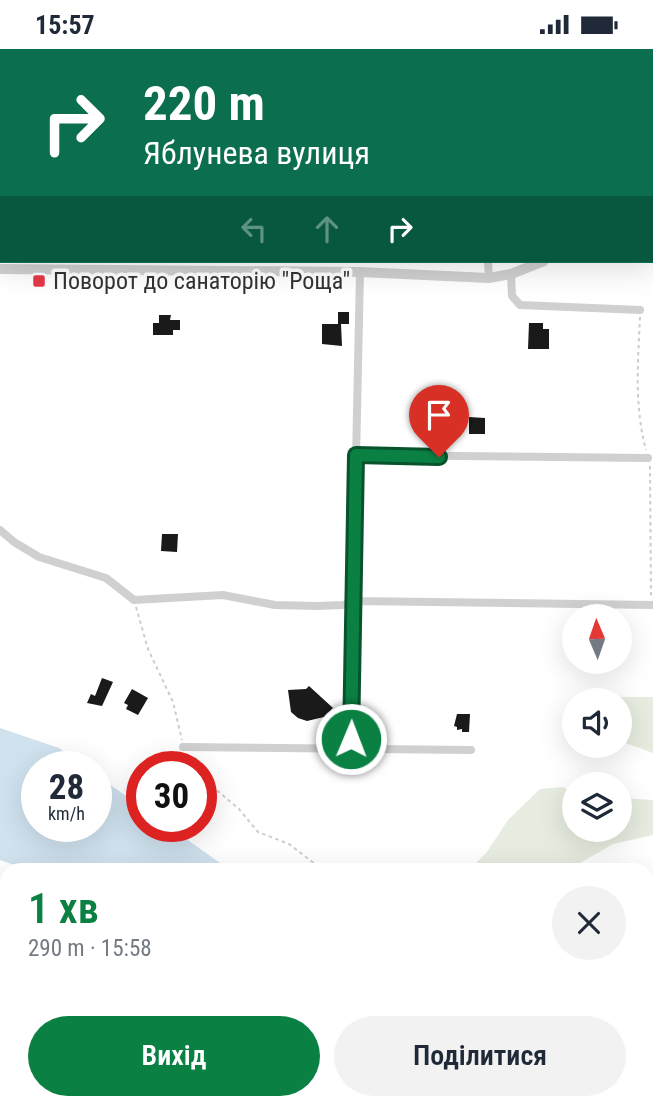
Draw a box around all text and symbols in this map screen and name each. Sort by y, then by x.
text: 15:57 [35,10,95,40]
text: 220 m [143,75,265,132]
icon: right [28,77,119,168]
text: Яблунева вулиця [143,134,370,172]
icon: left [235,210,273,248]
icon: ahead [308,210,346,248]
icon: right [381,210,419,248]
place label: Поворот до санаторію "Роща" [53,267,350,295]
marker: Поворот до санаторію "Роща" [31,273,47,289]
pin [409,385,469,457]
icon: arrive [420,396,458,434]
north arrow [562,604,632,674]
map controls [562,604,632,842]
button: sound [562,688,632,758]
position arrow [314,702,388,776]
speed limit sign: 30 [126,751,217,842]
text: 28 [49,767,84,808]
button: layers [562,772,632,842]
text: km/h [48,803,85,824]
text: 1 хв [28,884,99,933]
button: close [552,886,626,960]
text: 290 m · 15:58 [28,935,152,962]
button: Вихід [28,1016,320,1096]
button: Поділитися [334,1016,626,1096]

